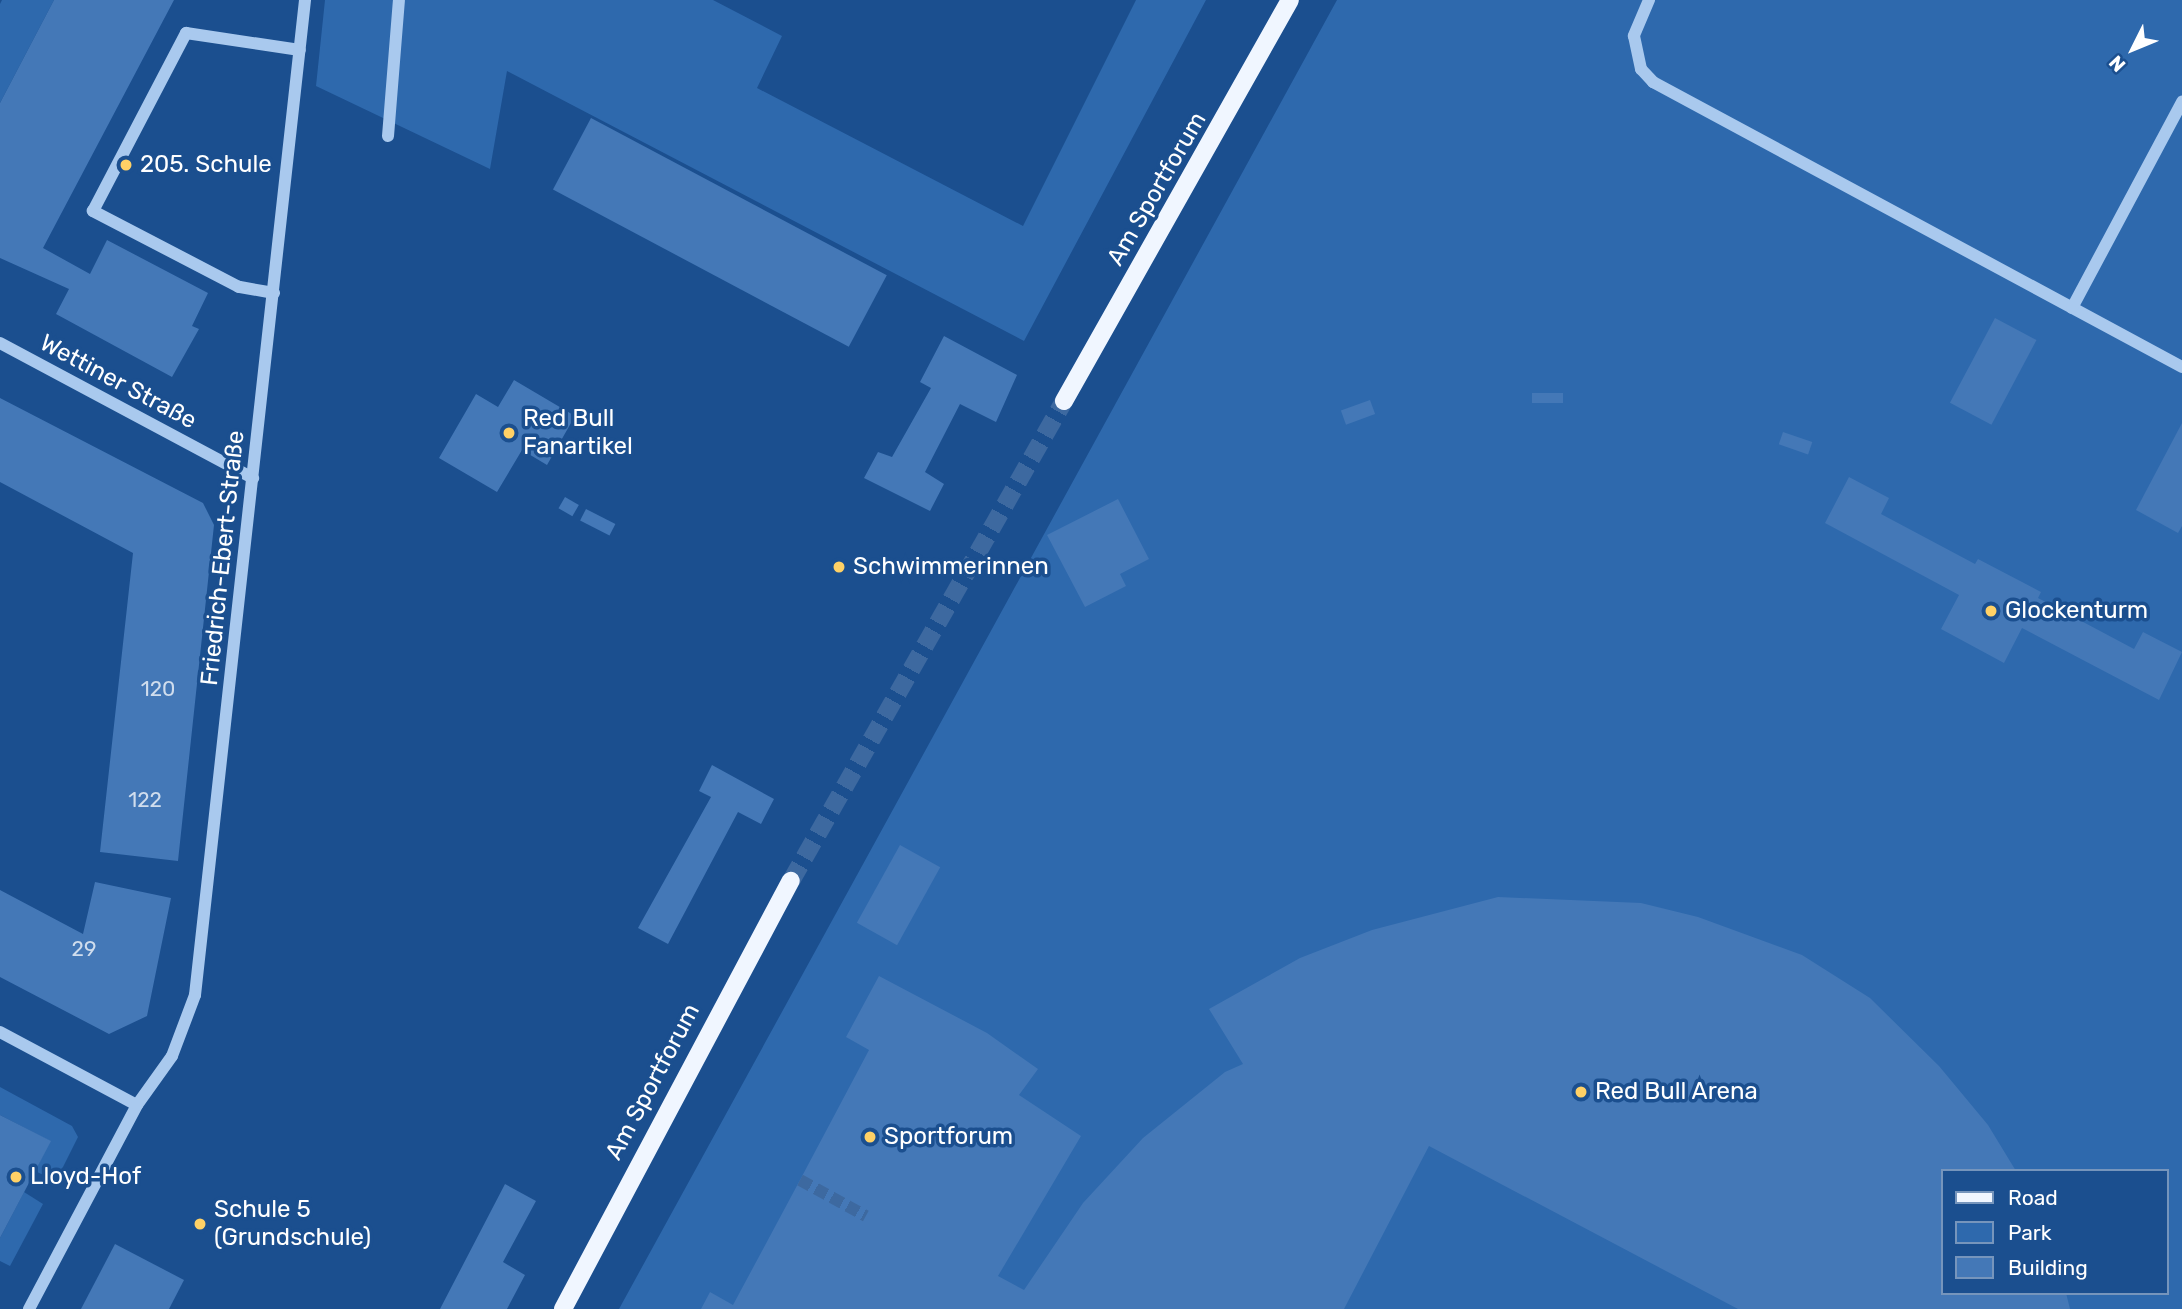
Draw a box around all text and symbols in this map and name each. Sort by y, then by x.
north arrow [2098,14,2168,84]
text: N [2104,51,2130,77]
street label: Am Sportforum [1101,107,1213,271]
place label: 205. Schule [140,151,272,179]
marker: 205. Schule [118,157,134,173]
street label: Wettiner Straße [35,329,201,435]
place label: Red Bull Fanartikel [523,405,633,461]
marker: Red Bull Fanartikel [501,425,517,441]
street label: Friedrich-Ebert-Straße [195,429,251,687]
place label: Schwimmerinnen [853,553,1049,581]
marker: Schwimmerinnen [831,559,847,575]
place label: Glockenturm [2005,597,2148,625]
marker: Glockenturm [1983,603,1999,619]
house number: 120 [141,676,175,702]
house number: 122 [128,787,162,813]
house number: 29 [72,936,96,962]
street label: Am Sportforum [600,999,706,1165]
place label: Red Bull Arena [1595,1078,1758,1106]
marker: Red Bull Arena [1573,1084,1589,1100]
place label: Sportforum [884,1123,1013,1151]
marker: Sportforum [862,1129,878,1145]
place label: Lloyd-Hof [30,1163,141,1191]
marker: Lloyd-Hof [8,1169,24,1185]
legend [1940,1169,2168,1295]
text: Road [2008,1185,2058,1210]
place label: Schule 5 (Grundschule) [214,1196,371,1252]
marker: Schule 5 (Grundschule) [192,1216,208,1232]
text: Park [2008,1220,2052,1245]
text: Building [2008,1255,2088,1280]

